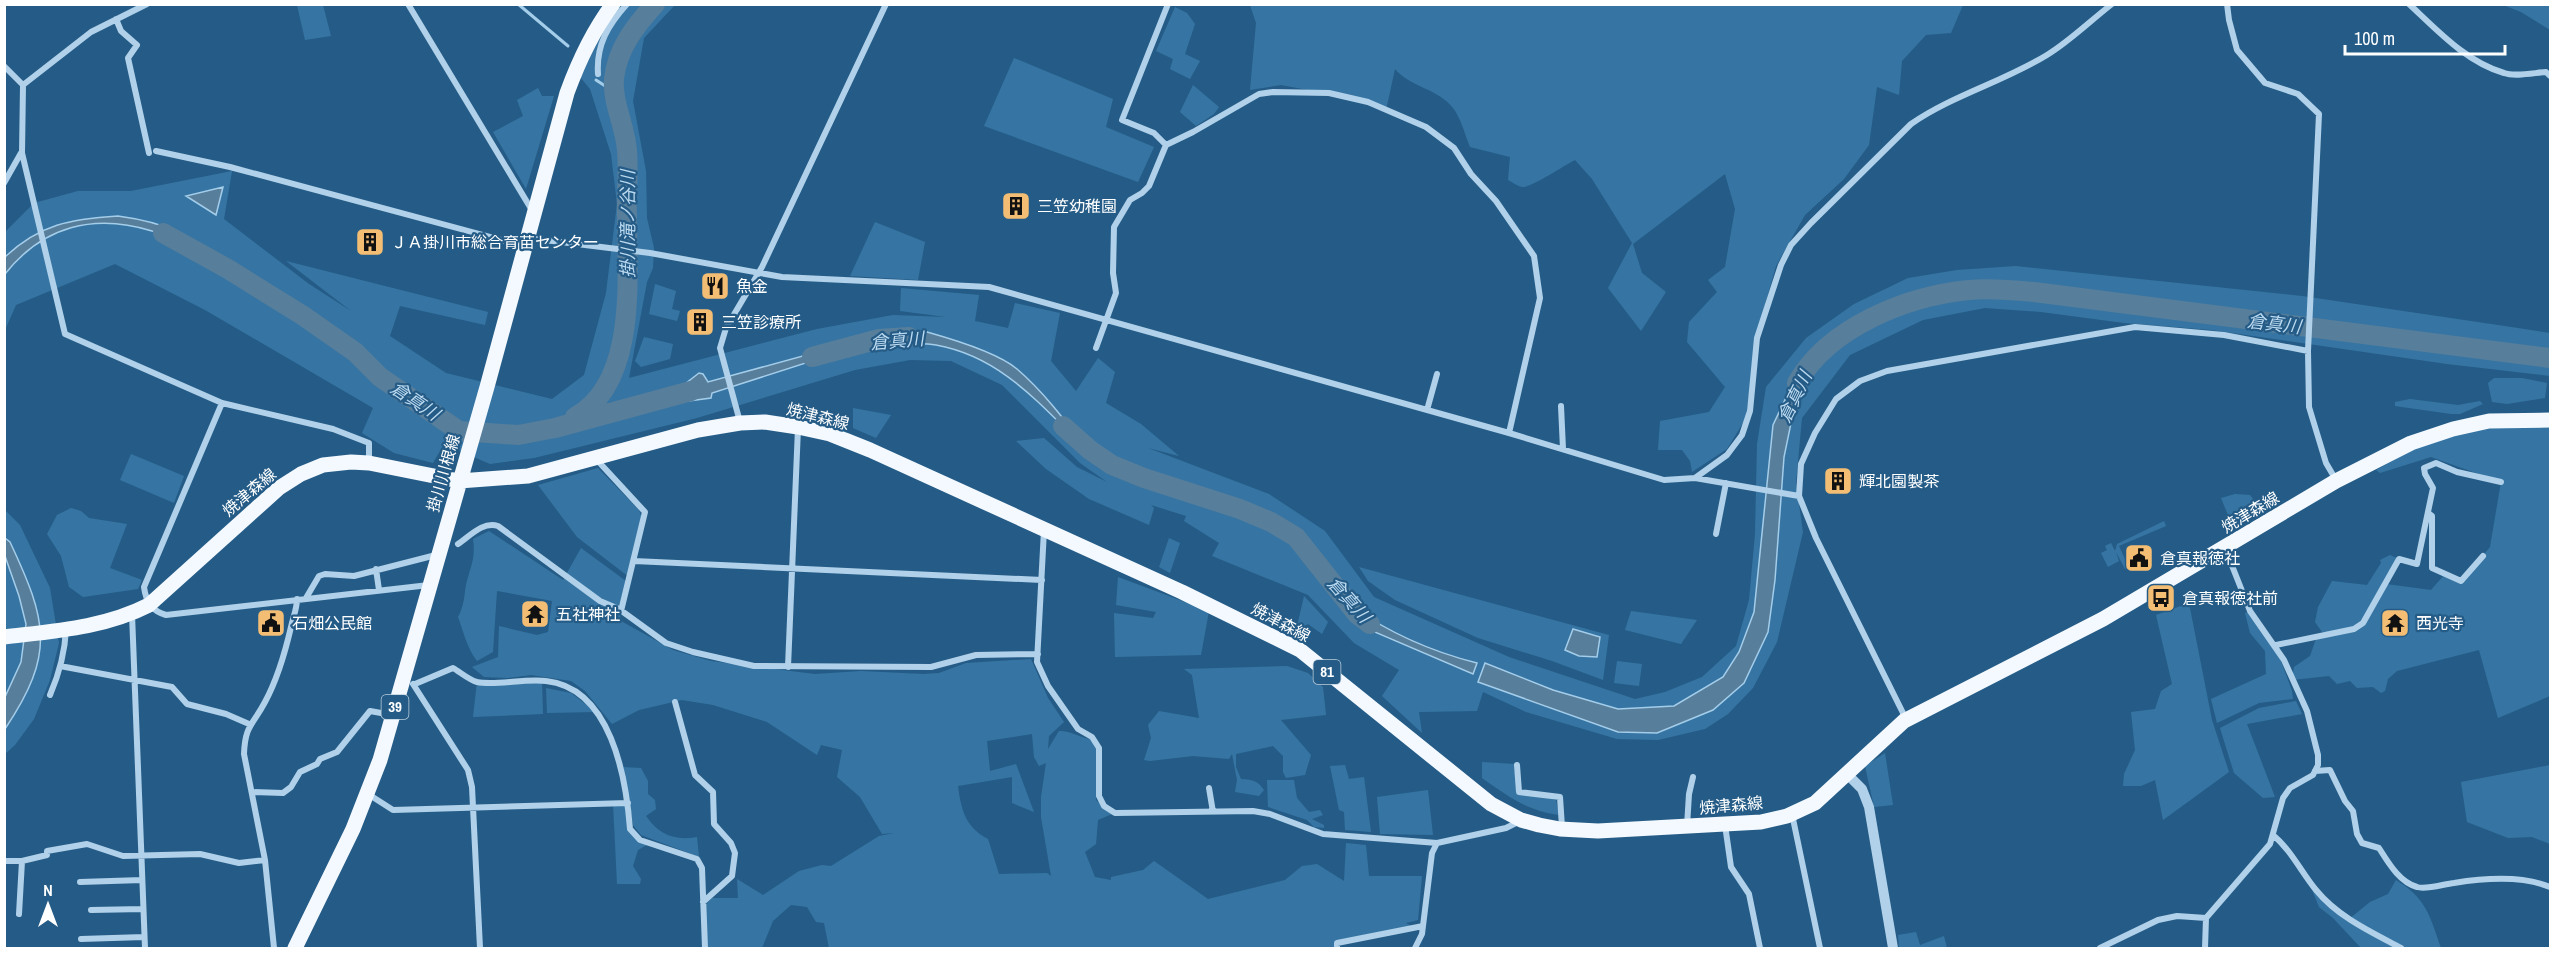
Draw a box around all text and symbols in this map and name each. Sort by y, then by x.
scale bar [2345,18,2506,56]
text: 100 m [2354,26,2395,51]
water label: 掛川滝ノ谷川 [615,168,640,278]
building icon: 三笠幼稚園 [1000,190,1032,222]
place label: 三笠幼稚園 [1037,195,1117,217]
building icon: ＪＡ掛川市総合育苗センター [354,226,386,258]
place label: ＪＡ掛川市総合育苗センター [391,231,599,253]
restaurant icon: 魚金 [699,270,731,302]
place label: 魚金 [736,275,768,297]
building icon: 三笠診療所 [684,306,716,338]
water label: 倉真川 [2246,308,2304,339]
place label: 三笠診療所 [721,311,801,333]
water label: 倉真川 [869,326,927,355]
water label: 倉真川 [1771,365,1818,427]
water label: 倉真川 [386,375,446,427]
street label: 焼津森線 [784,398,852,434]
street label: 掛川川根線 [421,432,465,514]
street label: 焼津森線 [217,463,281,521]
building icon: 輝北園製茶 [1822,465,1854,497]
place label: 輝北園製茶 [1859,470,1939,492]
street label: 焼津森線 [2217,486,2283,538]
public building icon: 倉真報徳社 [2123,542,2155,574]
place label: 倉真報徳社 [2160,547,2240,569]
water label: 倉真川 [1322,571,1378,630]
bus stop icon: 倉真報徳社前 [2145,582,2177,614]
place label: 倉真報徳社前 [2182,587,2278,609]
street label: 焼津森線 [1248,597,1314,647]
temple icon: 五社神社 [519,598,551,630]
place label: 五社神社 [556,603,620,625]
public building icon: 石畑公民館 [255,607,287,639]
temple icon: 西光寺 [2379,607,2411,639]
place label: 石畑公民館 [292,612,372,634]
place label: 西光寺 [2416,612,2464,634]
road number: 81 [1314,660,1340,684]
road number: 39 [382,695,408,719]
street label: 焼津森線 [1698,791,1764,819]
north arrow [18,875,78,935]
text: N [43,879,53,901]

